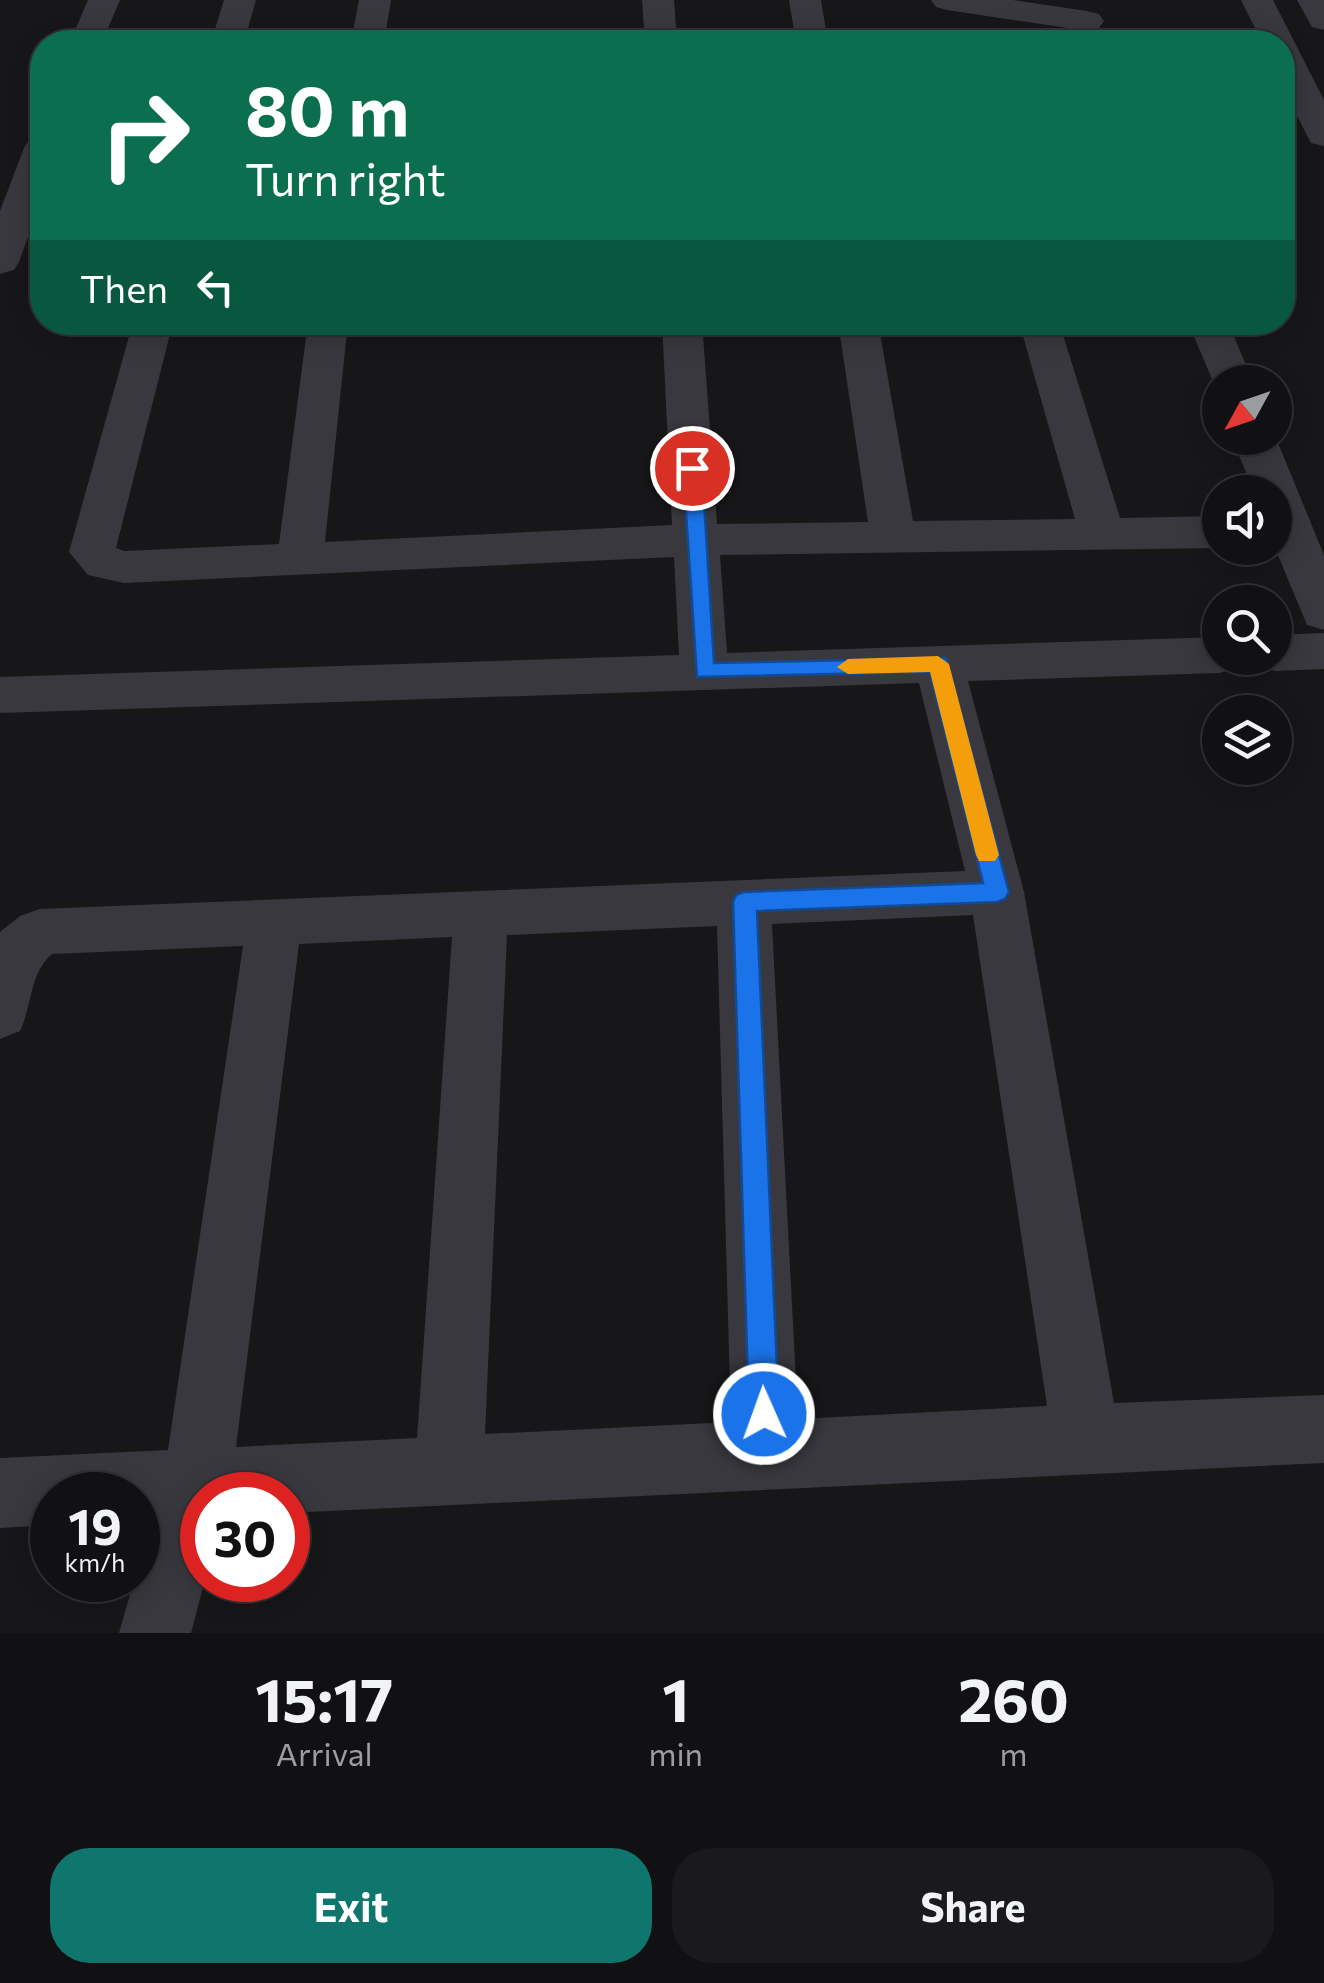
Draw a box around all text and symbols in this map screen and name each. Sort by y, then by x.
text: 80 m [245,65,409,150]
icon: right [80,70,210,200]
text: Turn right [245,150,446,205]
icon: left [188,260,243,315]
text: Then [80,264,168,311]
north arrow [1202,365,1292,455]
map controls [1202,365,1292,785]
pin [650,426,735,511]
icon: arrive [665,441,720,496]
button: sound [1202,475,1292,565]
button: search [1202,585,1292,675]
button: layers [1202,695,1292,785]
position arrow [712,1362,816,1466]
speed limit sign: 30 [180,1472,310,1602]
text: 19 [68,1494,122,1555]
text: km/h [65,1547,125,1577]
text: 15:17 [255,1661,393,1734]
text: 1 [662,1661,689,1734]
text: 260 [958,1661,1069,1734]
text: Arrival [276,1733,373,1773]
text: min [648,1733,703,1773]
text: m [1000,1733,1027,1773]
button: Exit [50,1848,652,1963]
button: Share [672,1848,1274,1963]

